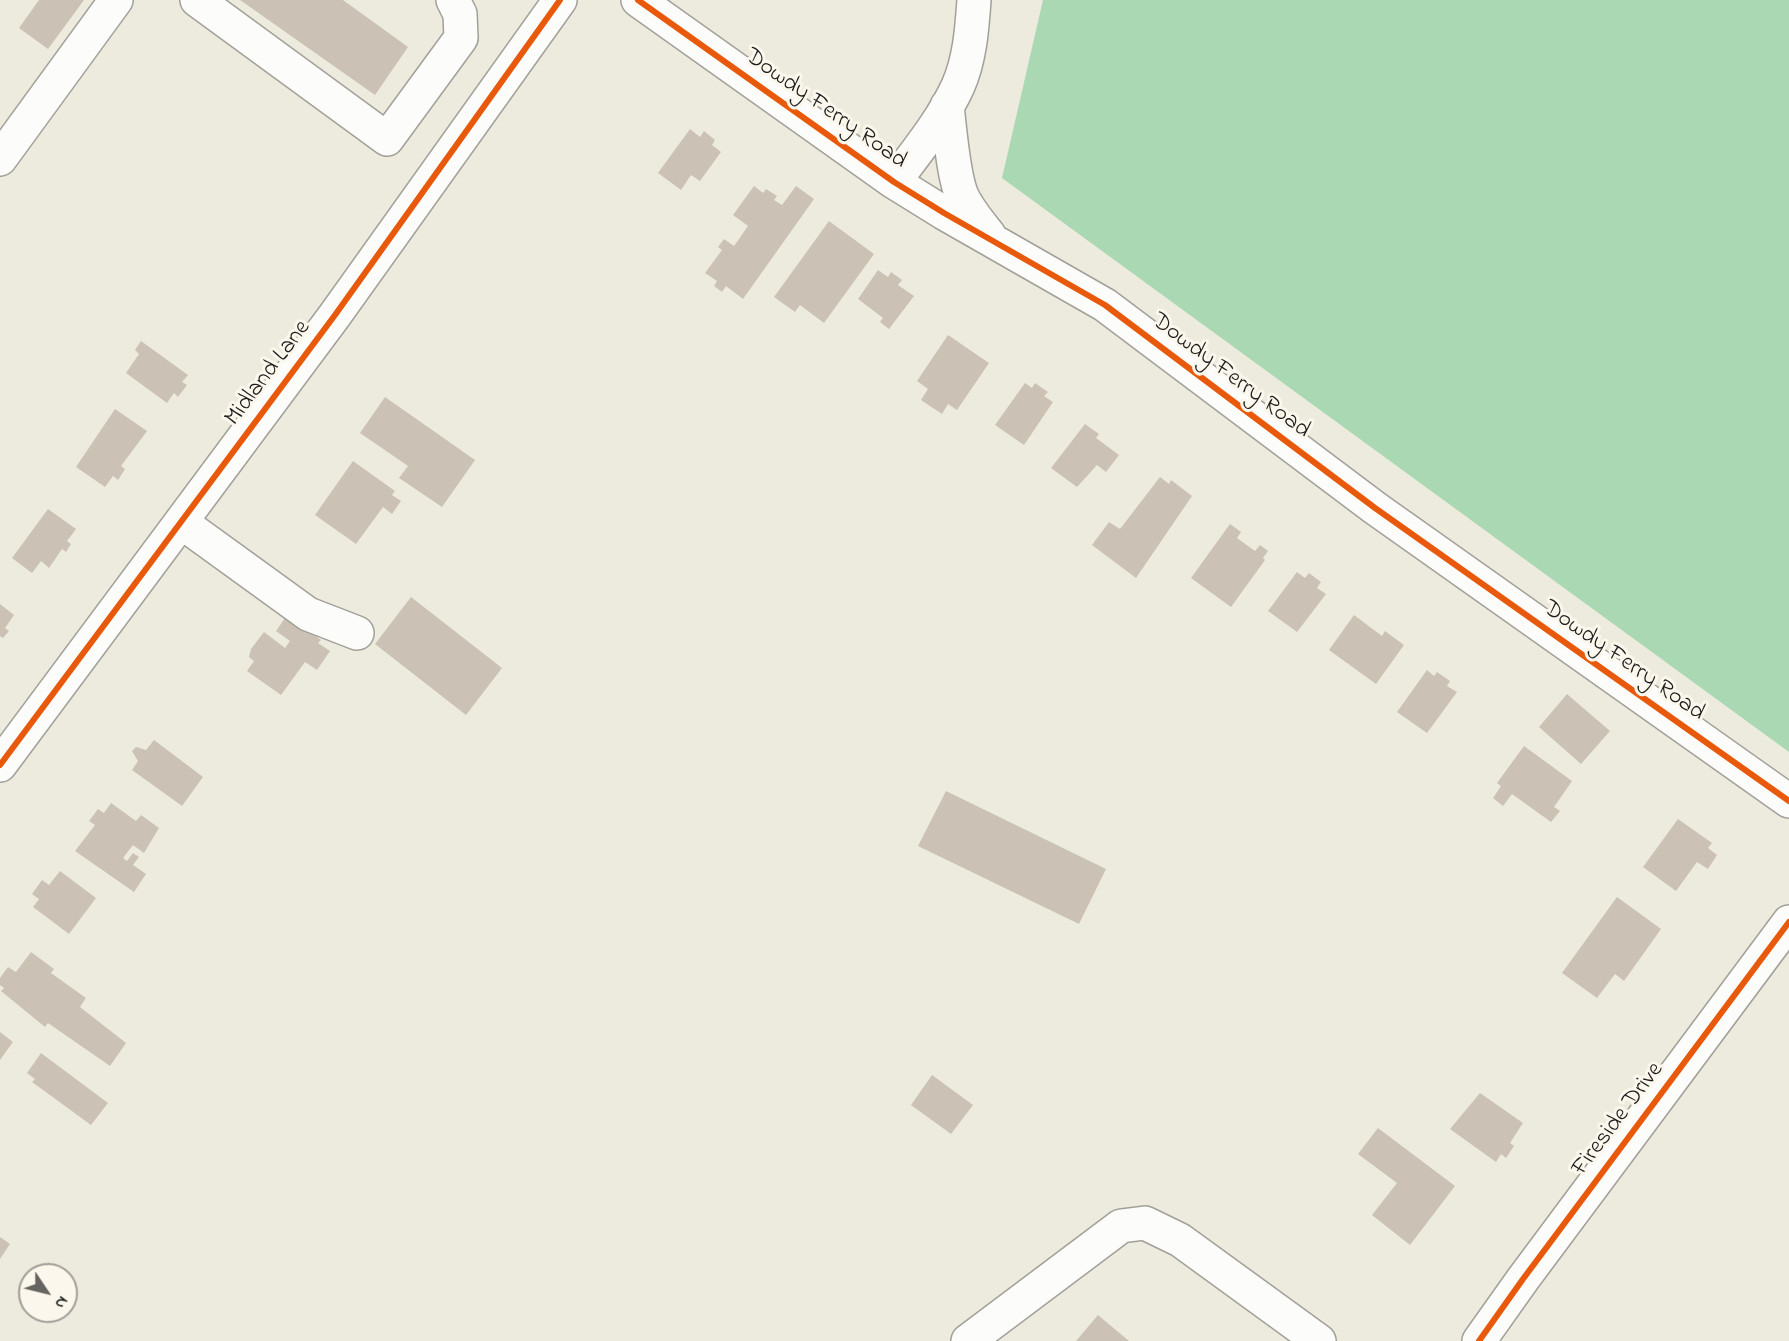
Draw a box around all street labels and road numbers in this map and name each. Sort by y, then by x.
street label: Dowdy Ferry Road [738,43,912,177]
street label: Dowdy Ferry Road [1145,308,1315,446]
street label: Midland Lane [220,315,318,433]
street label: Dowdy Ferry Road [1536,595,1710,729]
street label: Fireside Drive [1567,1057,1671,1183]

